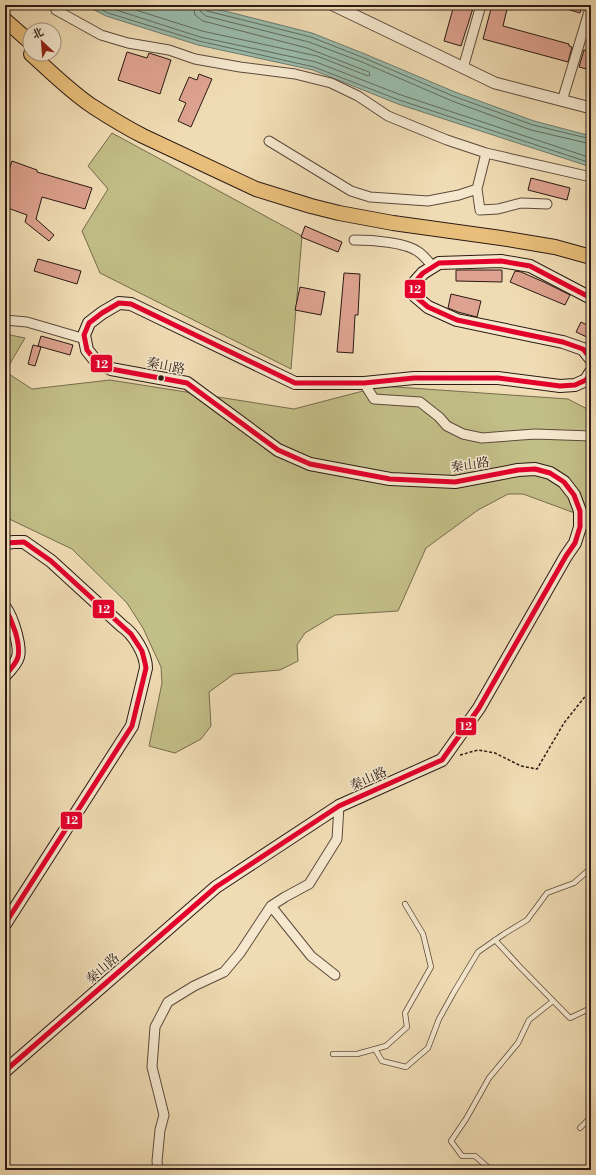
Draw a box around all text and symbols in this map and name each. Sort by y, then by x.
north arrow [22,22,62,62]
text: 北 [30,25,46,43]
line badge: 12 [404,279,426,299]
text: 12 [409,283,421,297]
line badge: 12 [90,354,113,373]
street label: 秦山路 [145,354,186,378]
text: 12 [96,358,108,372]
unlabelled marker [156,373,166,383]
street label: 秦山路 [450,454,491,476]
line badge: 12 [92,599,115,619]
text: 12 [98,603,110,617]
line badge: 12 [455,717,477,736]
text: 12 [460,720,472,734]
street label: 秦山路 [347,764,389,794]
line badge: 12 [60,811,83,830]
text: 12 [66,814,78,828]
street label: 秦山路 [83,950,123,988]

